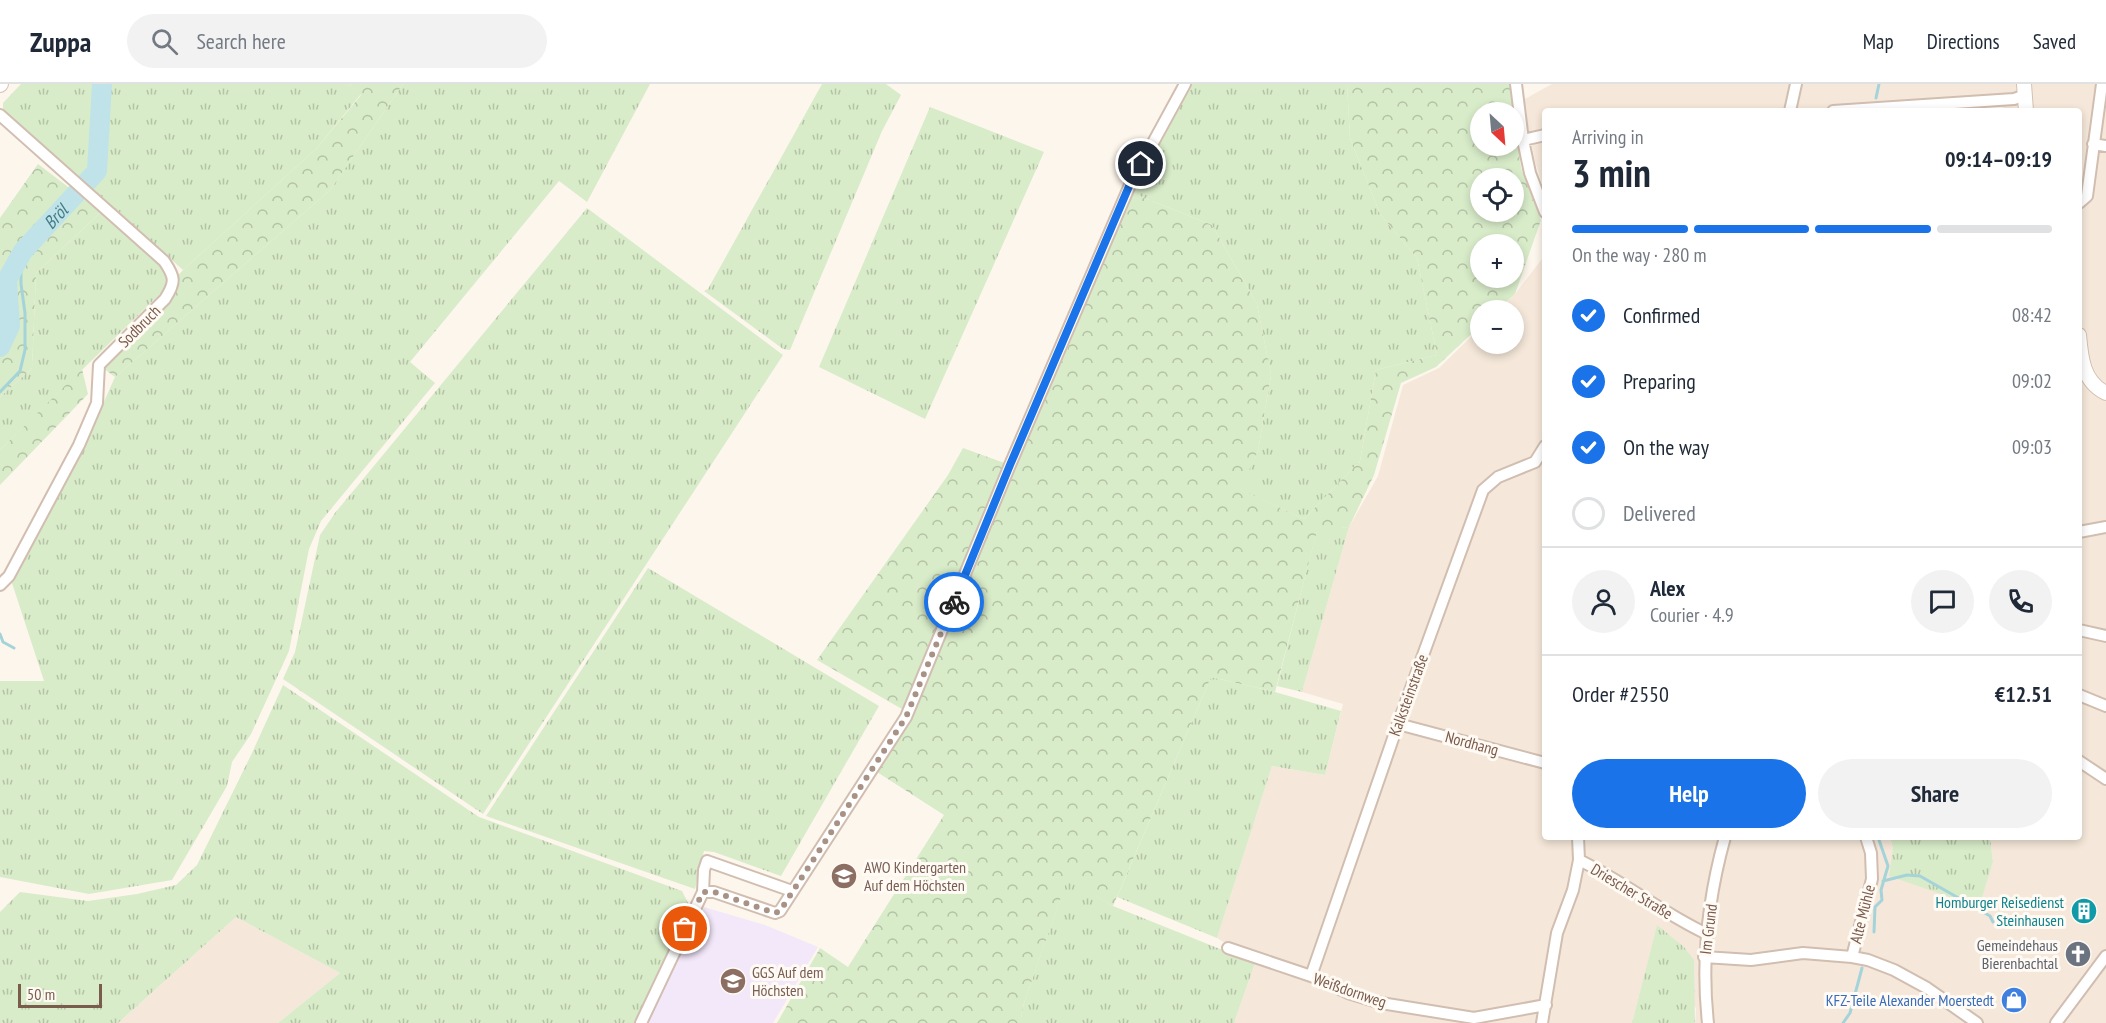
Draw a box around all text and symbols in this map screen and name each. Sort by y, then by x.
search box [127,14,547,68]
text: Zuppa [30,23,91,60]
icon: search [148,25,181,58]
text: Search here [196,27,286,55]
text: Map [1863,28,1894,55]
text: Directions [1927,28,2000,55]
text: Saved [2033,28,2076,55]
north arrow [1470,102,1524,156]
map controls [1470,102,1524,354]
text: Arriving in [1572,124,1644,150]
pin [1115,138,1166,189]
text: 09:14–09:19 [1945,145,2052,173]
icon: home [1124,147,1157,180]
text: 3 min [1572,147,1651,198]
button: locate [1470,168,1524,222]
water label: Bröl [38,198,74,233]
button: + [1470,234,1524,288]
text: On the way · 280 m [1572,242,1707,268]
icon: check [1572,299,1605,332]
button: − [1470,300,1524,354]
street label: Sodbruch [114,301,164,351]
text: Confirmed [1623,301,1700,329]
text: 08:42 [2012,302,2052,328]
icon: check [1572,365,1605,398]
text: Preparing [1623,367,1696,395]
text: 09:02 [2012,368,2052,394]
icon: check [1572,431,1605,464]
text: On the way [1623,433,1709,461]
text: 09:03 [2012,434,2052,460]
text: Delivered [1623,499,1696,527]
button: person [1572,570,1635,633]
button: chat [1911,570,1974,633]
button: phone [1989,570,2052,633]
courier [924,572,984,632]
text: Alex [1650,574,1685,602]
icon: bike [938,586,971,619]
text: Courier · 4.9 [1650,602,1734,628]
street label: Kalksteinstraße [1384,651,1432,739]
text: Order #2550 [1572,680,1669,708]
text: €12.51 [1995,680,2052,708]
street label: Nordhang [1443,726,1501,760]
button: Help [1572,759,1806,828]
button: Share [1818,759,2052,828]
place label: AWO Kindergarten Auf dem Höchsten [864,857,966,895]
street label: Driescher Straße [1587,859,1677,923]
school or university icon: AWO Kindergarten Auf dem Höchsten [829,861,859,891]
street label: Alte Mühle [1845,882,1879,946]
place label: Homburger Reisedienst Steinhausen [1936,892,2065,930]
building icon: Homburger Reisedienst Steinhausen [2069,896,2099,926]
pin [659,903,710,954]
street label: Im Grund [1695,903,1721,955]
icon: bag [668,912,701,945]
place label: Gemeindehaus Bierenbachtal [1977,935,2058,973]
church icon: Gemeindehaus Bierenbachtal [2063,939,2093,969]
place label: GGS Auf dem Höchsten [752,962,824,1000]
school or university icon: GGS Auf dem Höchsten [718,966,748,996]
street label: Weißdornweg [1311,968,1389,1012]
scale bar [18,981,102,1008]
text: 50 m [27,984,55,1004]
shop icon: KFZ-Teile Alexander Moerstedt [1999,985,2029,1015]
place label: KFZ-Teile Alexander Moerstedt [1826,990,1995,1010]

